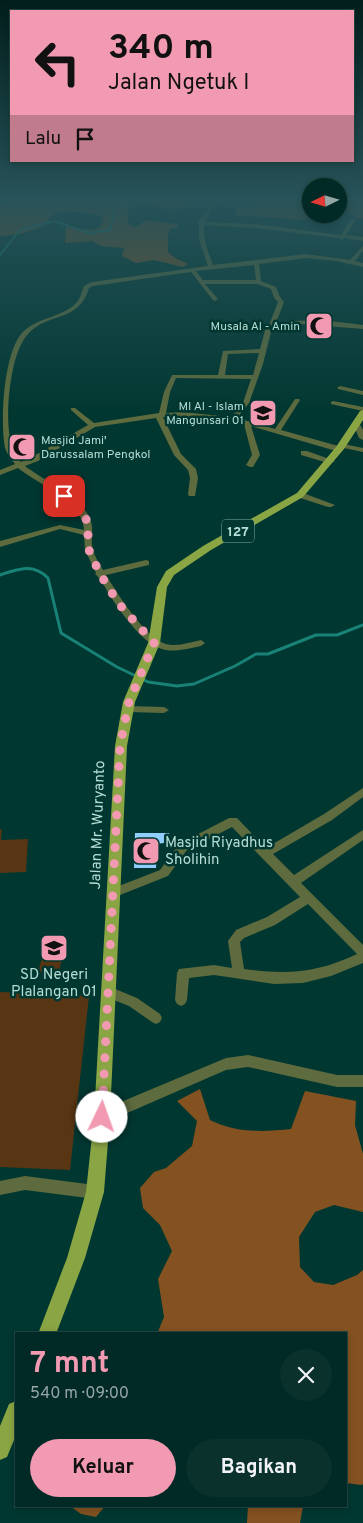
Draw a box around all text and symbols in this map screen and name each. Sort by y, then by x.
text: 340 m [108,27,214,71]
icon: left [25,30,90,95]
text: Jalan Ngetuk I [108,70,250,97]
icon: arrive [71,125,99,153]
text: Lalu [25,127,61,151]
north arrow [302,178,348,222]
map controls [302,178,347,223]
mosque icon: Musala Al - Amin [304,311,334,341]
place label: Musala Al - Amin [211,319,300,335]
school or university icon: MI Al - Islam Mangunsari 01 [248,398,278,428]
place label: MI Al - Islam Mangunsari 01 [166,399,244,429]
mosque icon: Masjid Jami' Darussalam Pengkol [7,432,37,462]
place label: Masjid Jami' Darussalam Pengkol [41,433,151,463]
pin [43,475,85,517]
icon: arrive [50,482,78,510]
road number: 127 [222,520,254,542]
street label: Jalan Mr. Wuryanto [87,760,110,890]
place label: Masjid Riyadhus Sholihin [165,834,273,870]
mosque icon: Masjid Riyadhus Sholihin [131,836,161,866]
school or university icon: SD Negeri Plalangan 01 [39,933,69,963]
place label: SD Negeri Plalangan 01 [11,966,97,1002]
position arrow [75,1090,127,1142]
text: 7 mnt [30,1346,109,1383]
button: close [280,1349,332,1401]
text: 540 m · 09:00 [30,1384,129,1404]
button: Keluar [30,1439,176,1497]
button: Bagikan [186,1439,332,1497]

